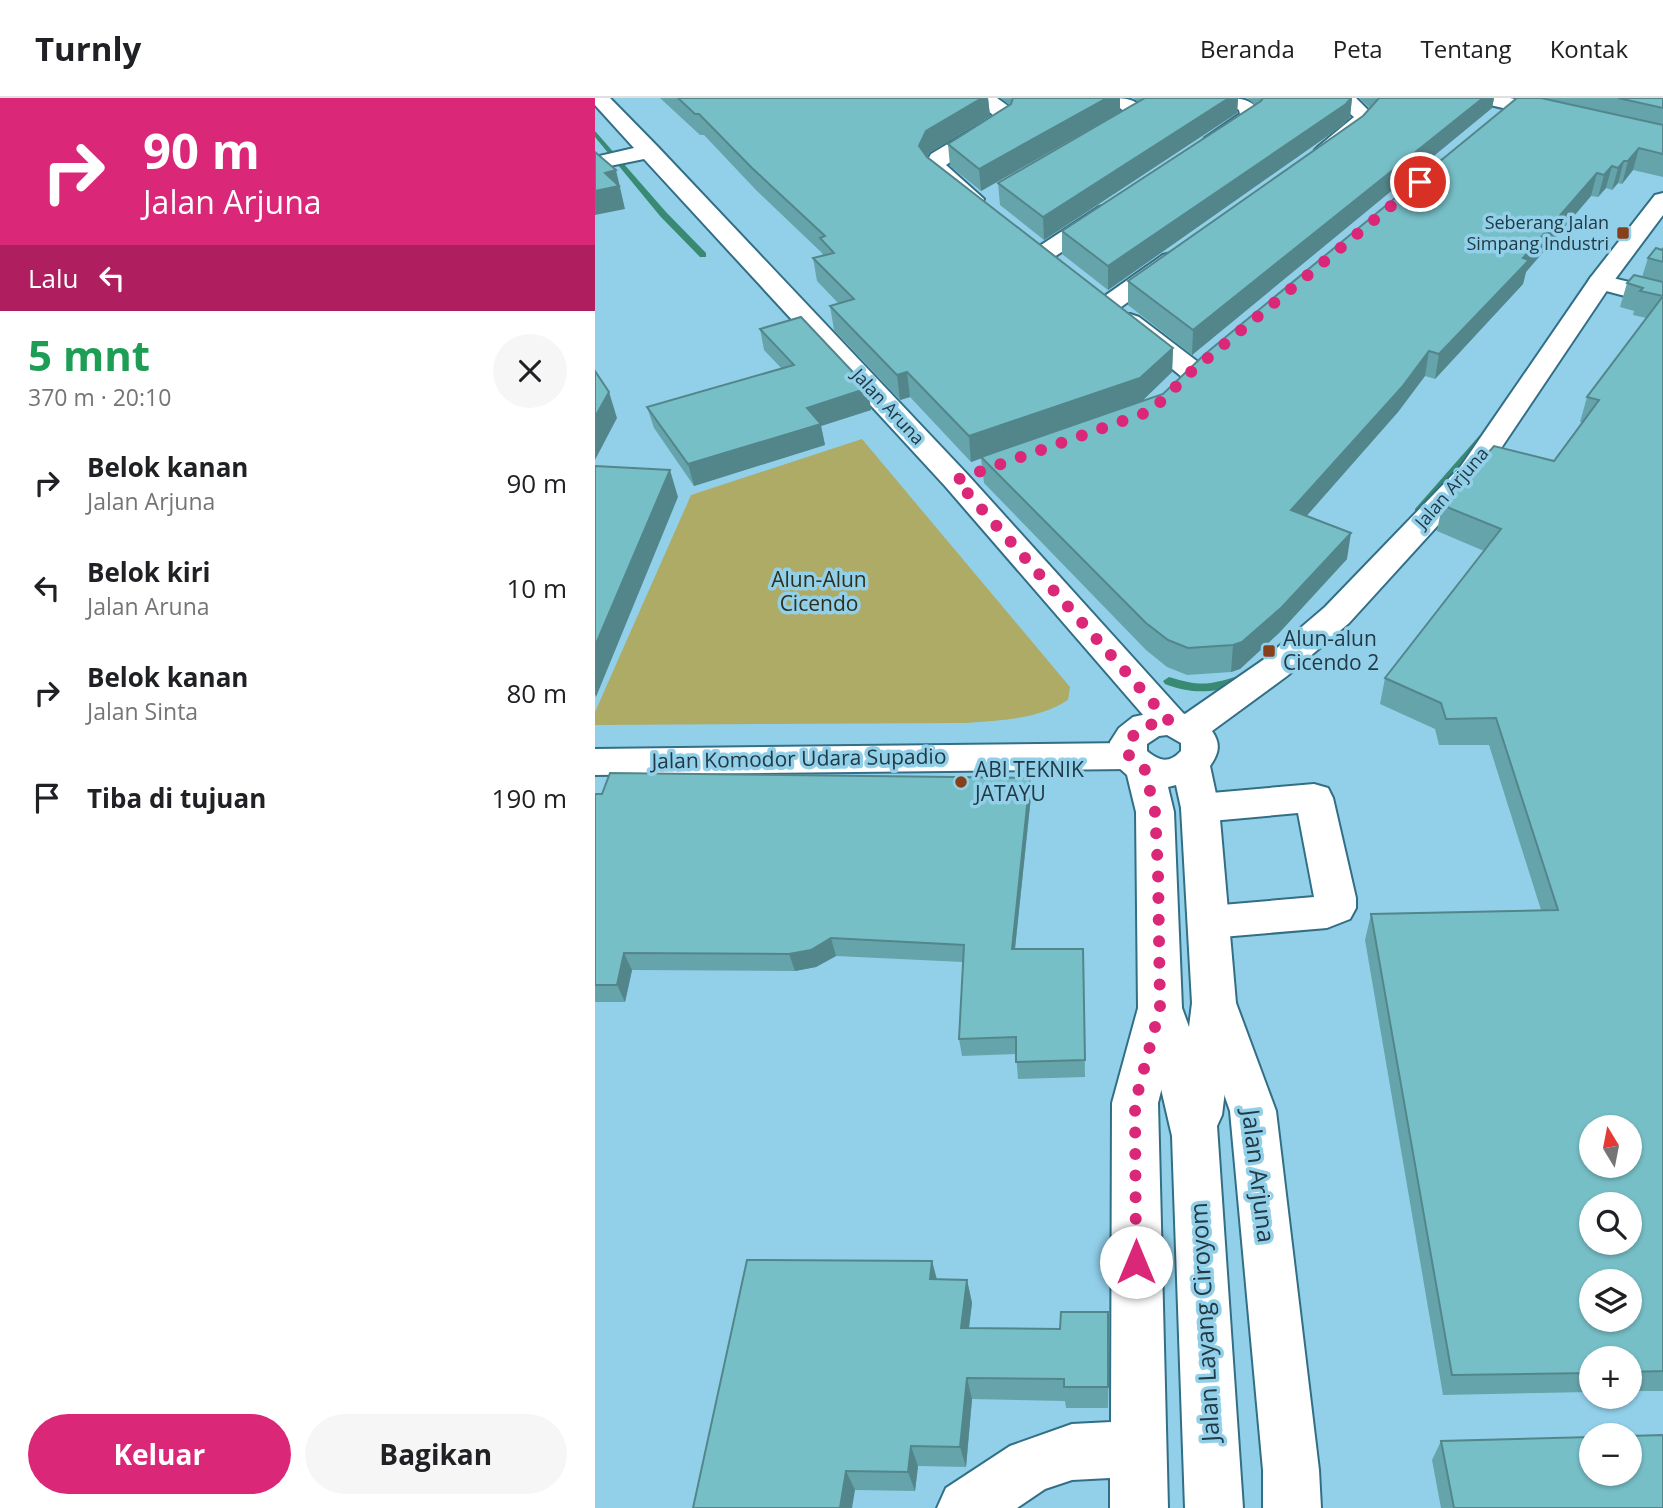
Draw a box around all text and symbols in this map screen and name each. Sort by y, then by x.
text: Turnly [35,26,141,71]
text: Beranda [1200,32,1295,65]
text: Peta [1333,32,1383,65]
text: Tentang [1421,32,1512,65]
text: Kontak [1550,32,1628,65]
text: 90 m [143,117,260,183]
icon: right [28,126,119,217]
pin [1390,152,1450,212]
icon: arrive [1401,163,1439,201]
text: Jalan Arjuna [143,180,322,223]
place label: Seberang Jalan Simpang Industri [1466,210,1609,255]
marker: Seberang Jalan Simpang Industri [1615,225,1631,241]
icon: left [93,259,131,297]
text: Lalu [28,260,79,296]
text: 5 mnt [28,326,150,383]
button: close [493,334,567,408]
street label: Jalan Aruna [846,362,930,450]
text: 370 m · 20:10 [28,381,171,413]
street label: Jalan Arjuna [1408,442,1493,535]
text: Belok kanan [87,449,248,485]
icon: right [28,464,66,502]
text: 90 m [506,465,567,501]
text: Jalan Arjuna [87,485,215,517]
text: Belok kiri [87,554,211,590]
park label: Alun-Alun Cicendo [771,565,867,617]
icon: left [28,569,66,607]
text: 10 m [506,570,567,606]
text: Jalan Aruna [87,590,210,622]
place label: Alun-alun Cicendo 2 [1283,624,1379,676]
marker: Alun-alun Cicendo 2 [1261,643,1277,659]
text: Belok kanan [87,659,248,695]
icon: right [28,674,66,712]
text: 80 m [506,675,567,711]
text: Jalan Sinta [87,695,198,727]
street label: Jalan Komodor Udara Supadio [649,741,947,775]
place label: ABI TEKNIK JATAYU [973,755,1084,807]
marker: ABI TEKNIK JATAYU [953,774,969,790]
icon: arrive [28,779,66,817]
text: Tiba di tujuan [87,780,266,816]
text: 190 m [492,780,567,816]
street label: Jalan Arjuna [1235,1105,1284,1244]
north arrow [1579,1115,1641,1178]
map controls [1579,1115,1642,1486]
button: search [1579,1192,1642,1255]
street label: Jalan Layang Ciroyom [1181,1202,1226,1444]
position arrow [1099,1225,1173,1299]
button: layers [1579,1269,1642,1332]
button: + [1579,1346,1642,1409]
button: Keluar [28,1414,291,1494]
button: Bagikan [305,1414,567,1494]
button: − [1579,1423,1642,1486]

